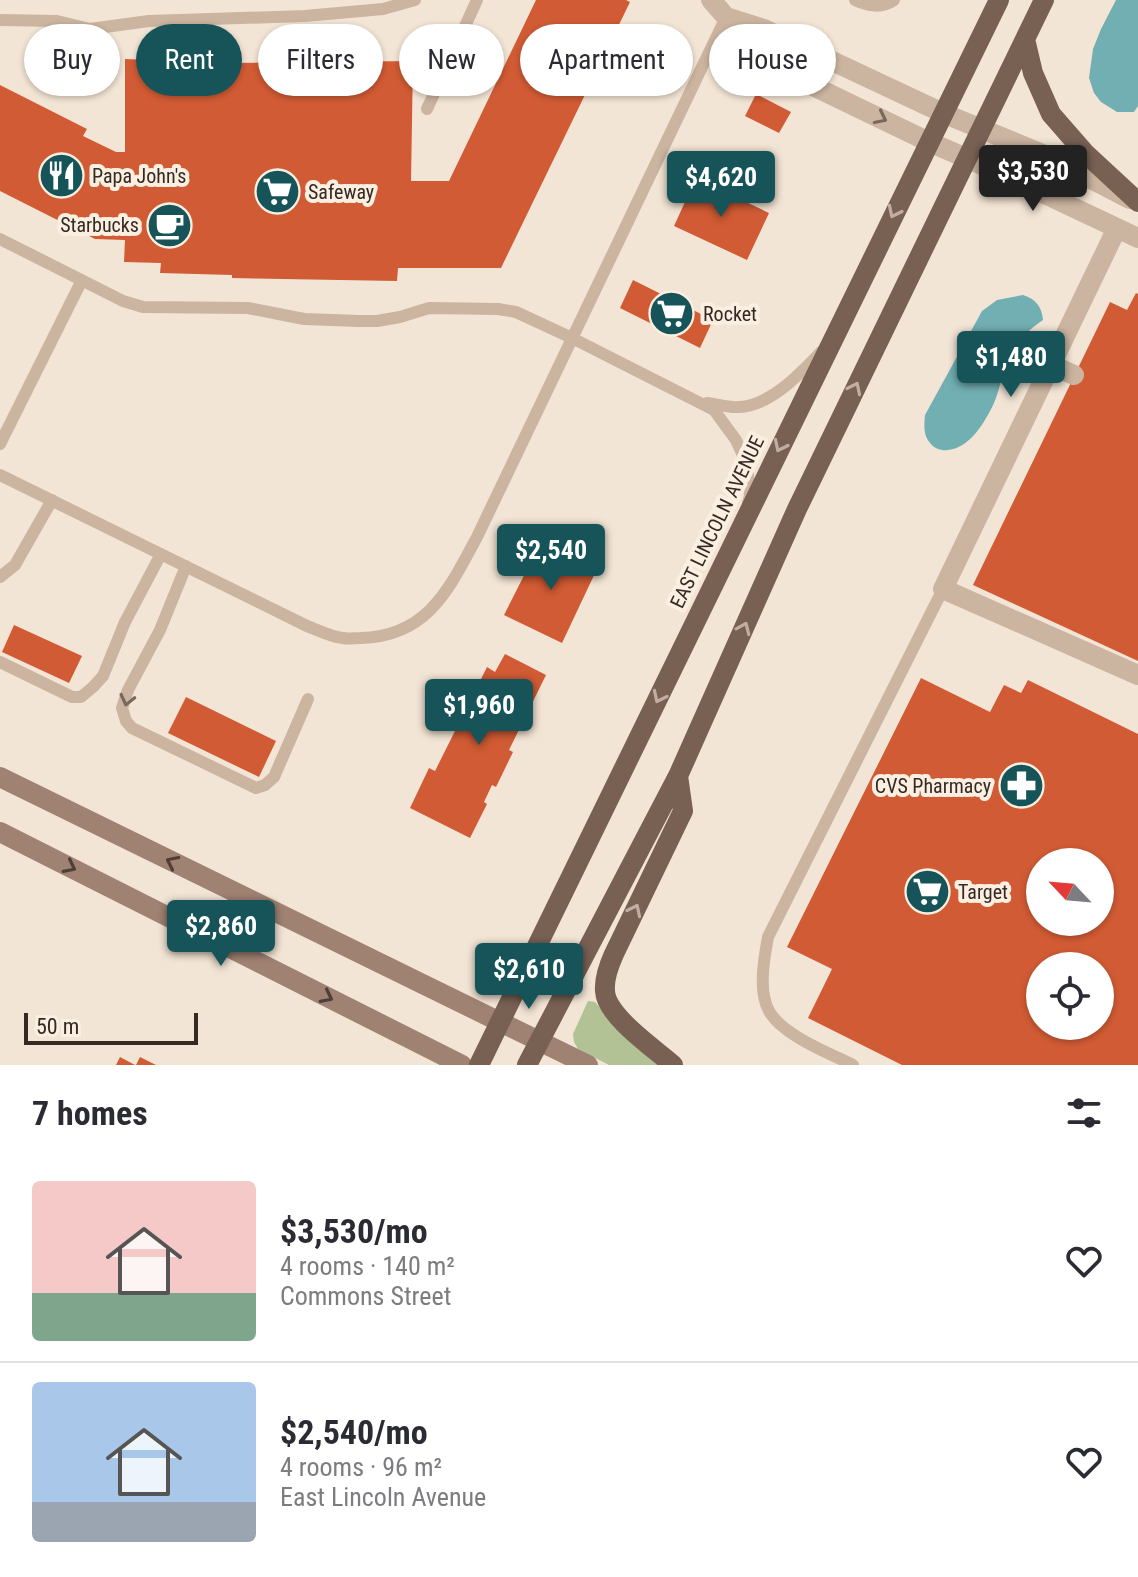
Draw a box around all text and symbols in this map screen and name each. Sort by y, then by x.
chip: Buy [24,24,120,96]
chip: Rent [136,24,242,96]
chip: Filters [258,24,383,96]
chip: New [399,24,504,96]
chip: Apartment [520,24,693,96]
chip: House [709,24,836,96]
one-way arrow [872,108,887,124]
pin: $3,530 [968,145,1098,213]
pin: $4,620 [656,151,786,219]
restaurant icon: Papa John's [37,152,85,200]
text: $3,530 [997,156,1069,186]
text: $4,620 [685,162,757,192]
place label: Papa John's [92,164,186,188]
supermarket icon: Safeway [253,168,301,216]
place label: Safeway [308,180,374,204]
cafe icon: Starbucks [146,201,194,249]
one-way arrow [888,204,904,219]
place label: Starbucks [60,213,139,237]
supermarket icon: Rocket [648,290,696,338]
place label: Rocket [703,302,757,326]
pin: $1,480 [946,331,1076,399]
text: $1,480 [975,342,1047,372]
one-way arrow [845,382,861,397]
street label: EAST LINCOLN AVENUE [665,432,769,612]
one-way arrow [774,438,790,452]
pin: $2,540 [486,524,616,592]
text: $2,540 [515,535,587,565]
one-way arrow [734,622,750,636]
pin: $1,960 [414,679,544,747]
one-way arrow [653,688,669,703]
text: $1,960 [443,690,515,720]
one-way arrow [119,692,136,706]
pharmacy icon: CVS Pharmacy [998,762,1046,810]
place label: CVS Pharmacy [875,774,991,798]
north arrow [1026,848,1114,936]
map controls [1026,848,1114,1040]
one-way arrow [166,856,181,872]
one-way arrow [61,857,76,873]
supermarket icon: Target [903,868,951,916]
place label: Target [958,880,1008,904]
pin: $2,860 [156,900,286,968]
one-way arrow [625,904,641,919]
text: $2,860 [185,911,257,941]
pin: $2,610 [464,943,594,1011]
button: locate [1026,952,1114,1040]
text: $2,610 [493,954,565,984]
one-way arrow [318,987,333,1002]
scale bar [24,1009,198,1045]
text: 50 m [36,1014,79,1039]
icon: filters [1062,1091,1106,1135]
text: 7 homes [32,1093,148,1133]
text: $3,530/mo [280,1211,428,1251]
icon: home [96,1213,192,1309]
icon: heart [1062,1239,1106,1283]
text: 4 rooms · 140 m² [280,1251,455,1281]
text: Commons Street [280,1281,451,1311]
text: $2,540/mo [280,1412,428,1452]
icon: home [96,1414,192,1510]
icon: heart [1062,1440,1106,1484]
text: 4 rooms · 96 m² [280,1452,442,1482]
text: East Lincoln Avenue [280,1482,486,1512]

